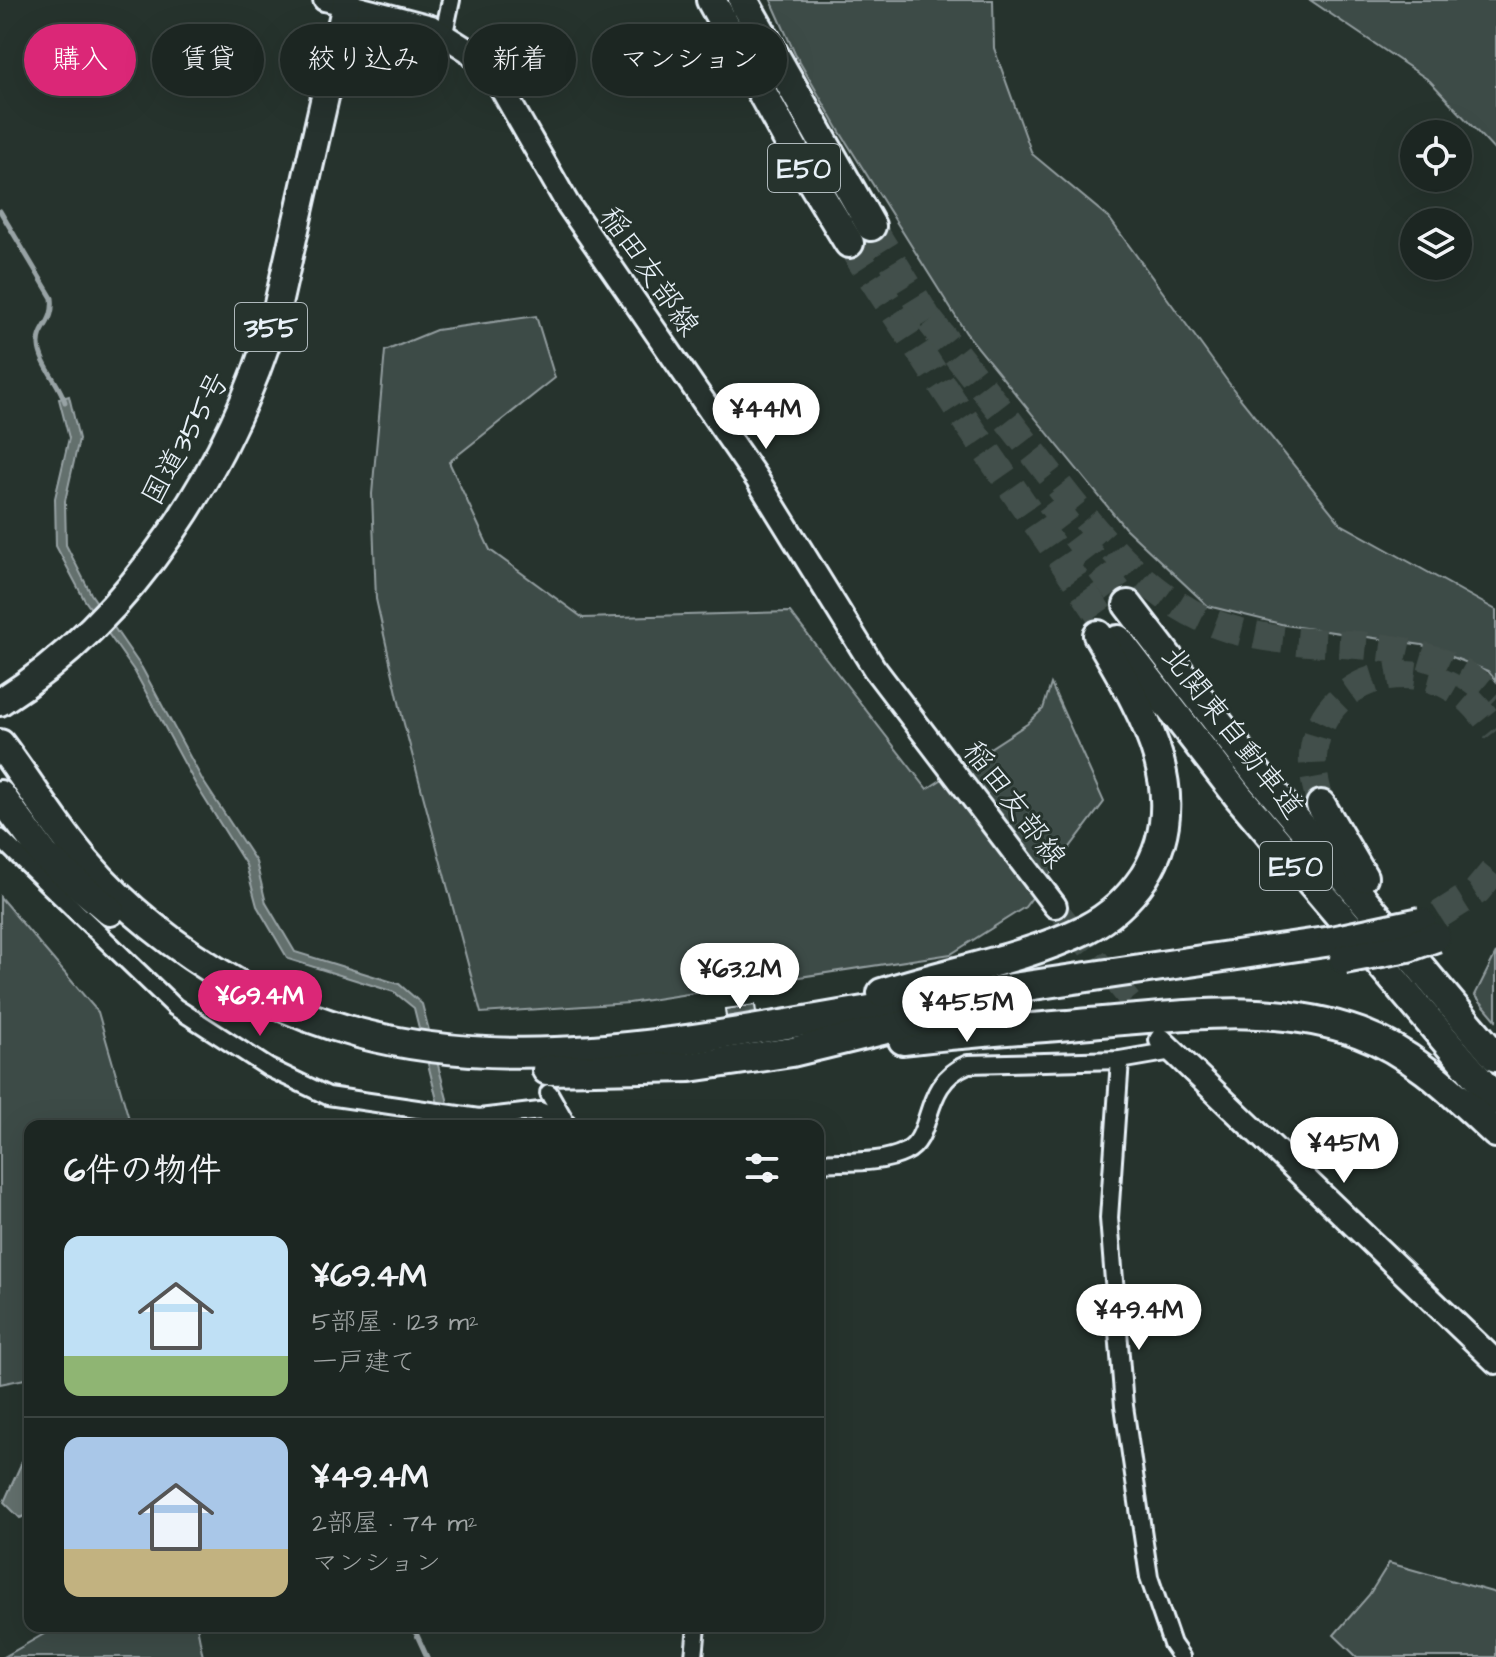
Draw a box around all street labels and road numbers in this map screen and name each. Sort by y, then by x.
road number: E50 [768,144,840,192]
street label: 稲田友部線 [589,198,709,345]
road number: 355 [235,303,307,351]
street label: 国道355号 [132,364,240,513]
street label: 北関東自動車道 [1151,637,1313,828]
street label: 稲田友部線 [952,732,1076,877]
road number: E50 [1260,842,1332,890]

